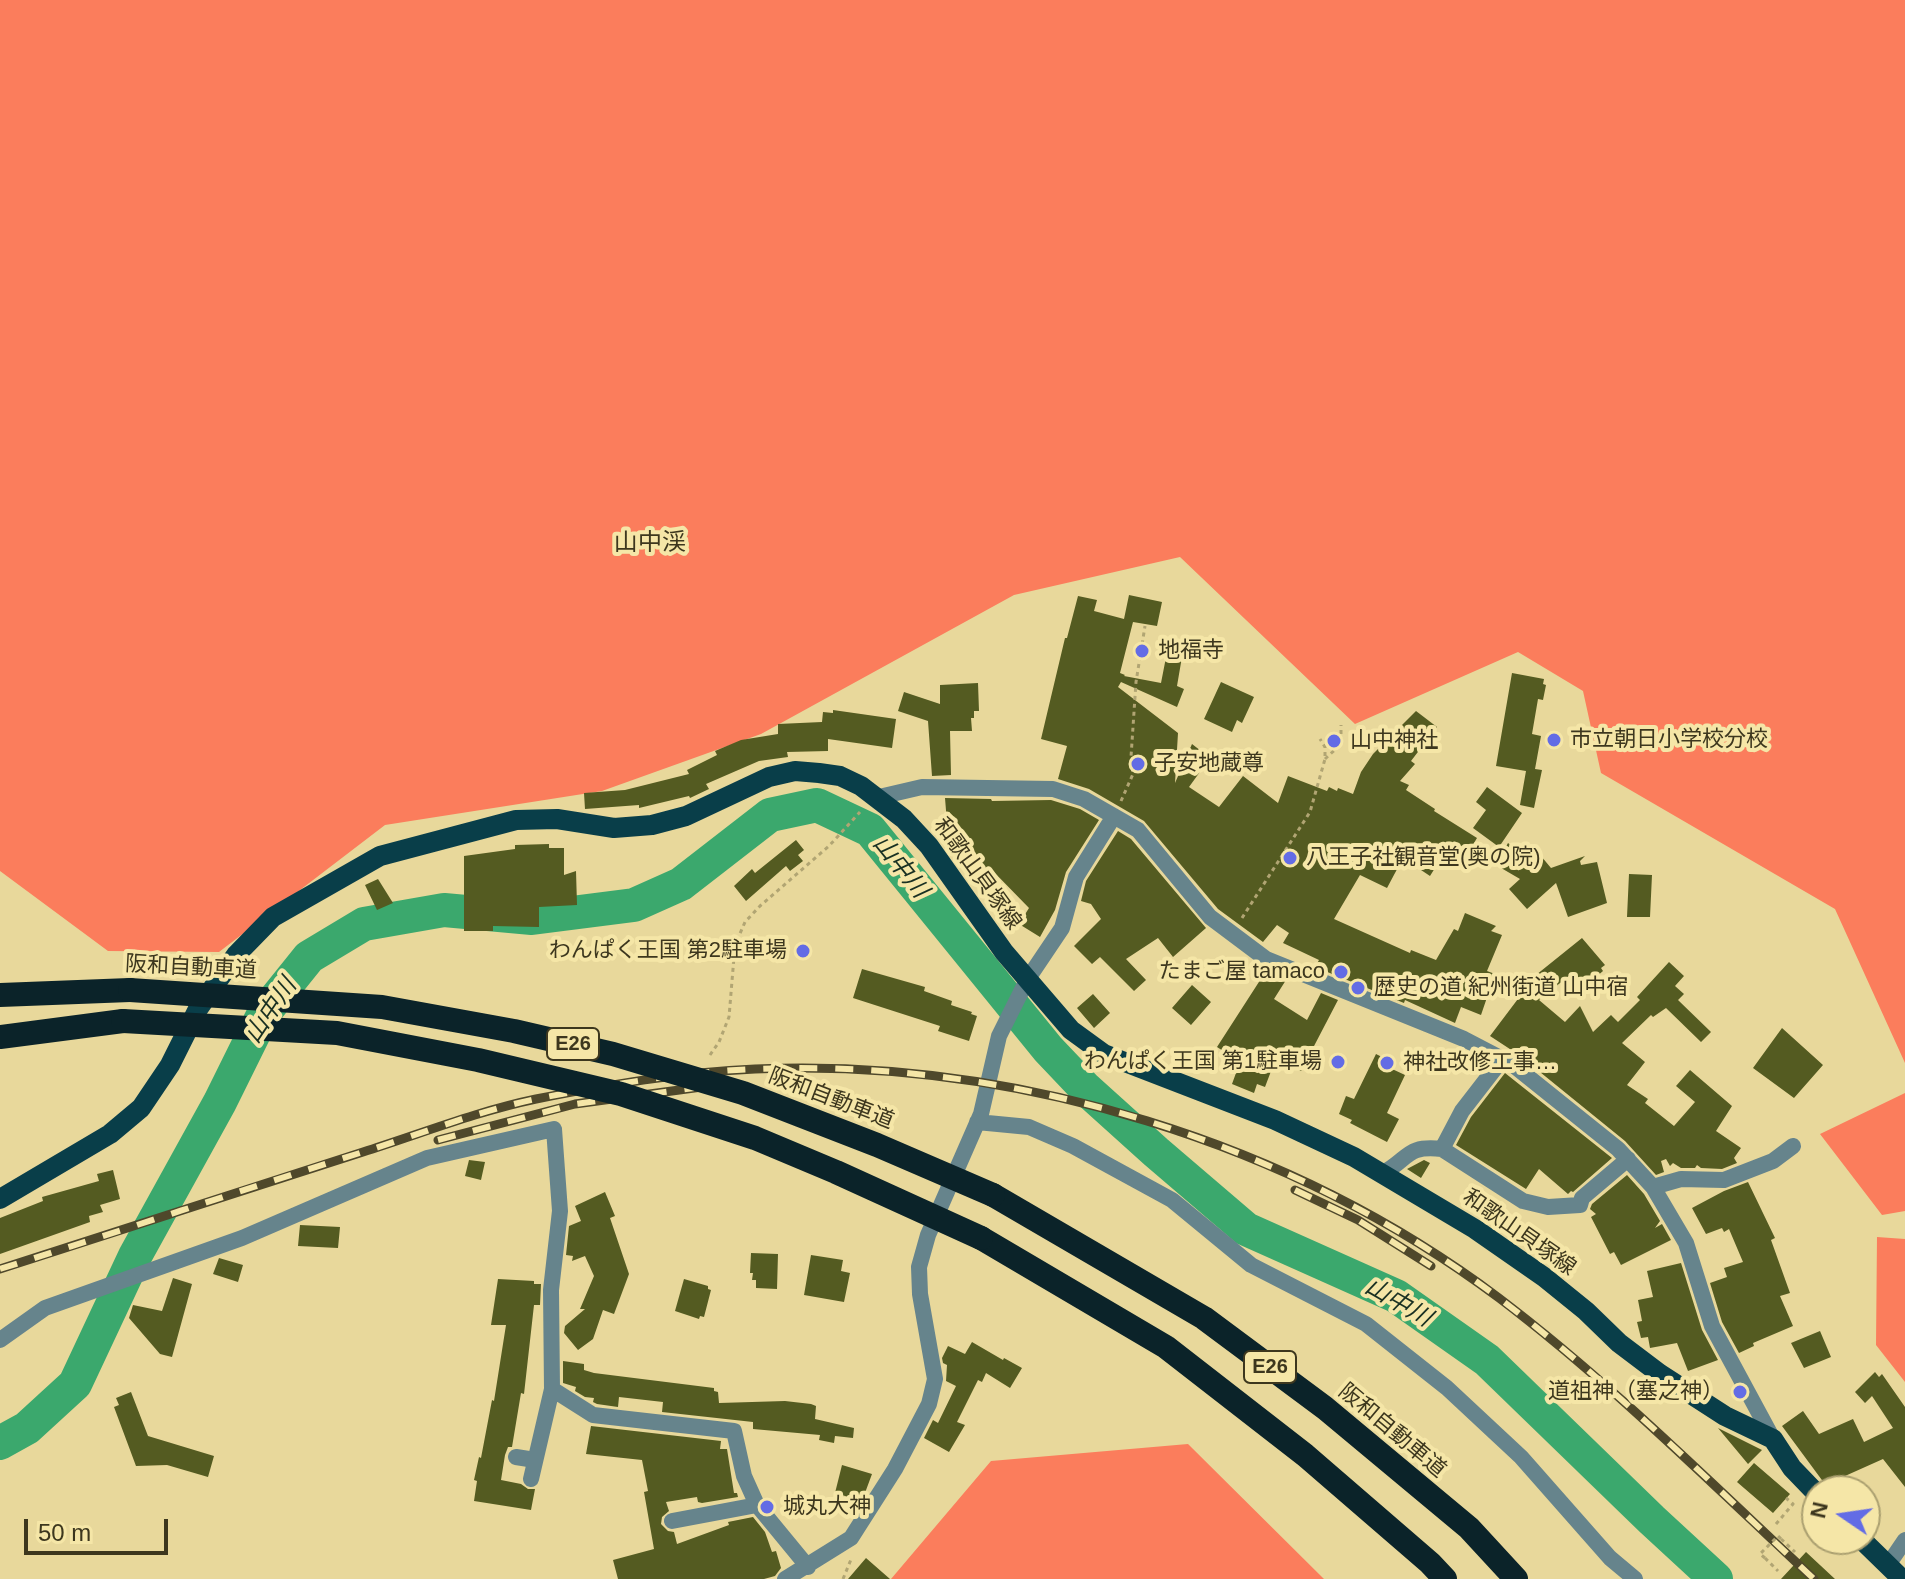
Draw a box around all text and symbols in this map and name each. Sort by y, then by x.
district label: 山中渓 [614,529,686,557]
place label: 地福寺 [1158,638,1224,664]
marker: 地福寺 [1133,642,1151,660]
place label: 市立朝日小学校分校 [1570,727,1768,753]
place label: 山中神社 [1350,728,1438,754]
marker: 市立朝日小学校分校 [1545,731,1563,749]
marker: 山中神社 [1325,732,1343,750]
place label: 子安地蔵尊 [1154,751,1264,777]
marker: 子安地蔵尊 [1129,755,1147,773]
street label: 和歌山貝塚線 [928,813,1026,935]
water label: 山中川 [866,830,934,904]
place label: 八王子社観音堂(奥の院) [1306,845,1541,871]
marker: 八王子社観音堂(奥の院) [1281,849,1299,867]
place label: わんぱく王国 第2駐車場 [549,938,787,964]
marker: わんぱく王国 第2駐車場 [794,942,812,960]
street label: 阪和自動車道 [124,951,258,985]
place label: たまご屋 tamaco [1159,959,1325,985]
marker: たまご屋 tamaco [1332,963,1350,981]
water label: 山中川 [239,973,303,1049]
place label: 歴史の道 紀州街道 山中宿 [1374,975,1628,1001]
marker: 歴史の道 紀州街道 山中宿 [1349,979,1367,997]
road number: E26 [547,1028,599,1060]
place label: わんぱく王国 第1駐車場 [1084,1049,1322,1075]
place label: 神社改修工事… [1403,1050,1557,1076]
marker: わんぱく王国 第1駐車場 [1329,1053,1347,1071]
marker: 神社改修工事… [1378,1054,1396,1072]
street label: 阪和自動車道 [765,1063,897,1135]
street label: 和歌山貝塚線 [1457,1184,1581,1282]
water label: 山中川 [1360,1273,1436,1333]
road number: E26 [1244,1351,1296,1383]
street label: 阪和自動車道 [1333,1378,1451,1484]
place label: 道祖神（塞之神） [1548,1379,1724,1405]
marker: 道祖神（塞之神） [1731,1383,1749,1401]
north arrow [1801,1475,1881,1555]
place label: 城丸大神 [783,1494,871,1520]
marker: 城丸大神 [758,1498,776,1516]
text: N [1805,1499,1833,1520]
scale bar [28,1503,172,1553]
text: 50 m [38,1519,91,1546]

